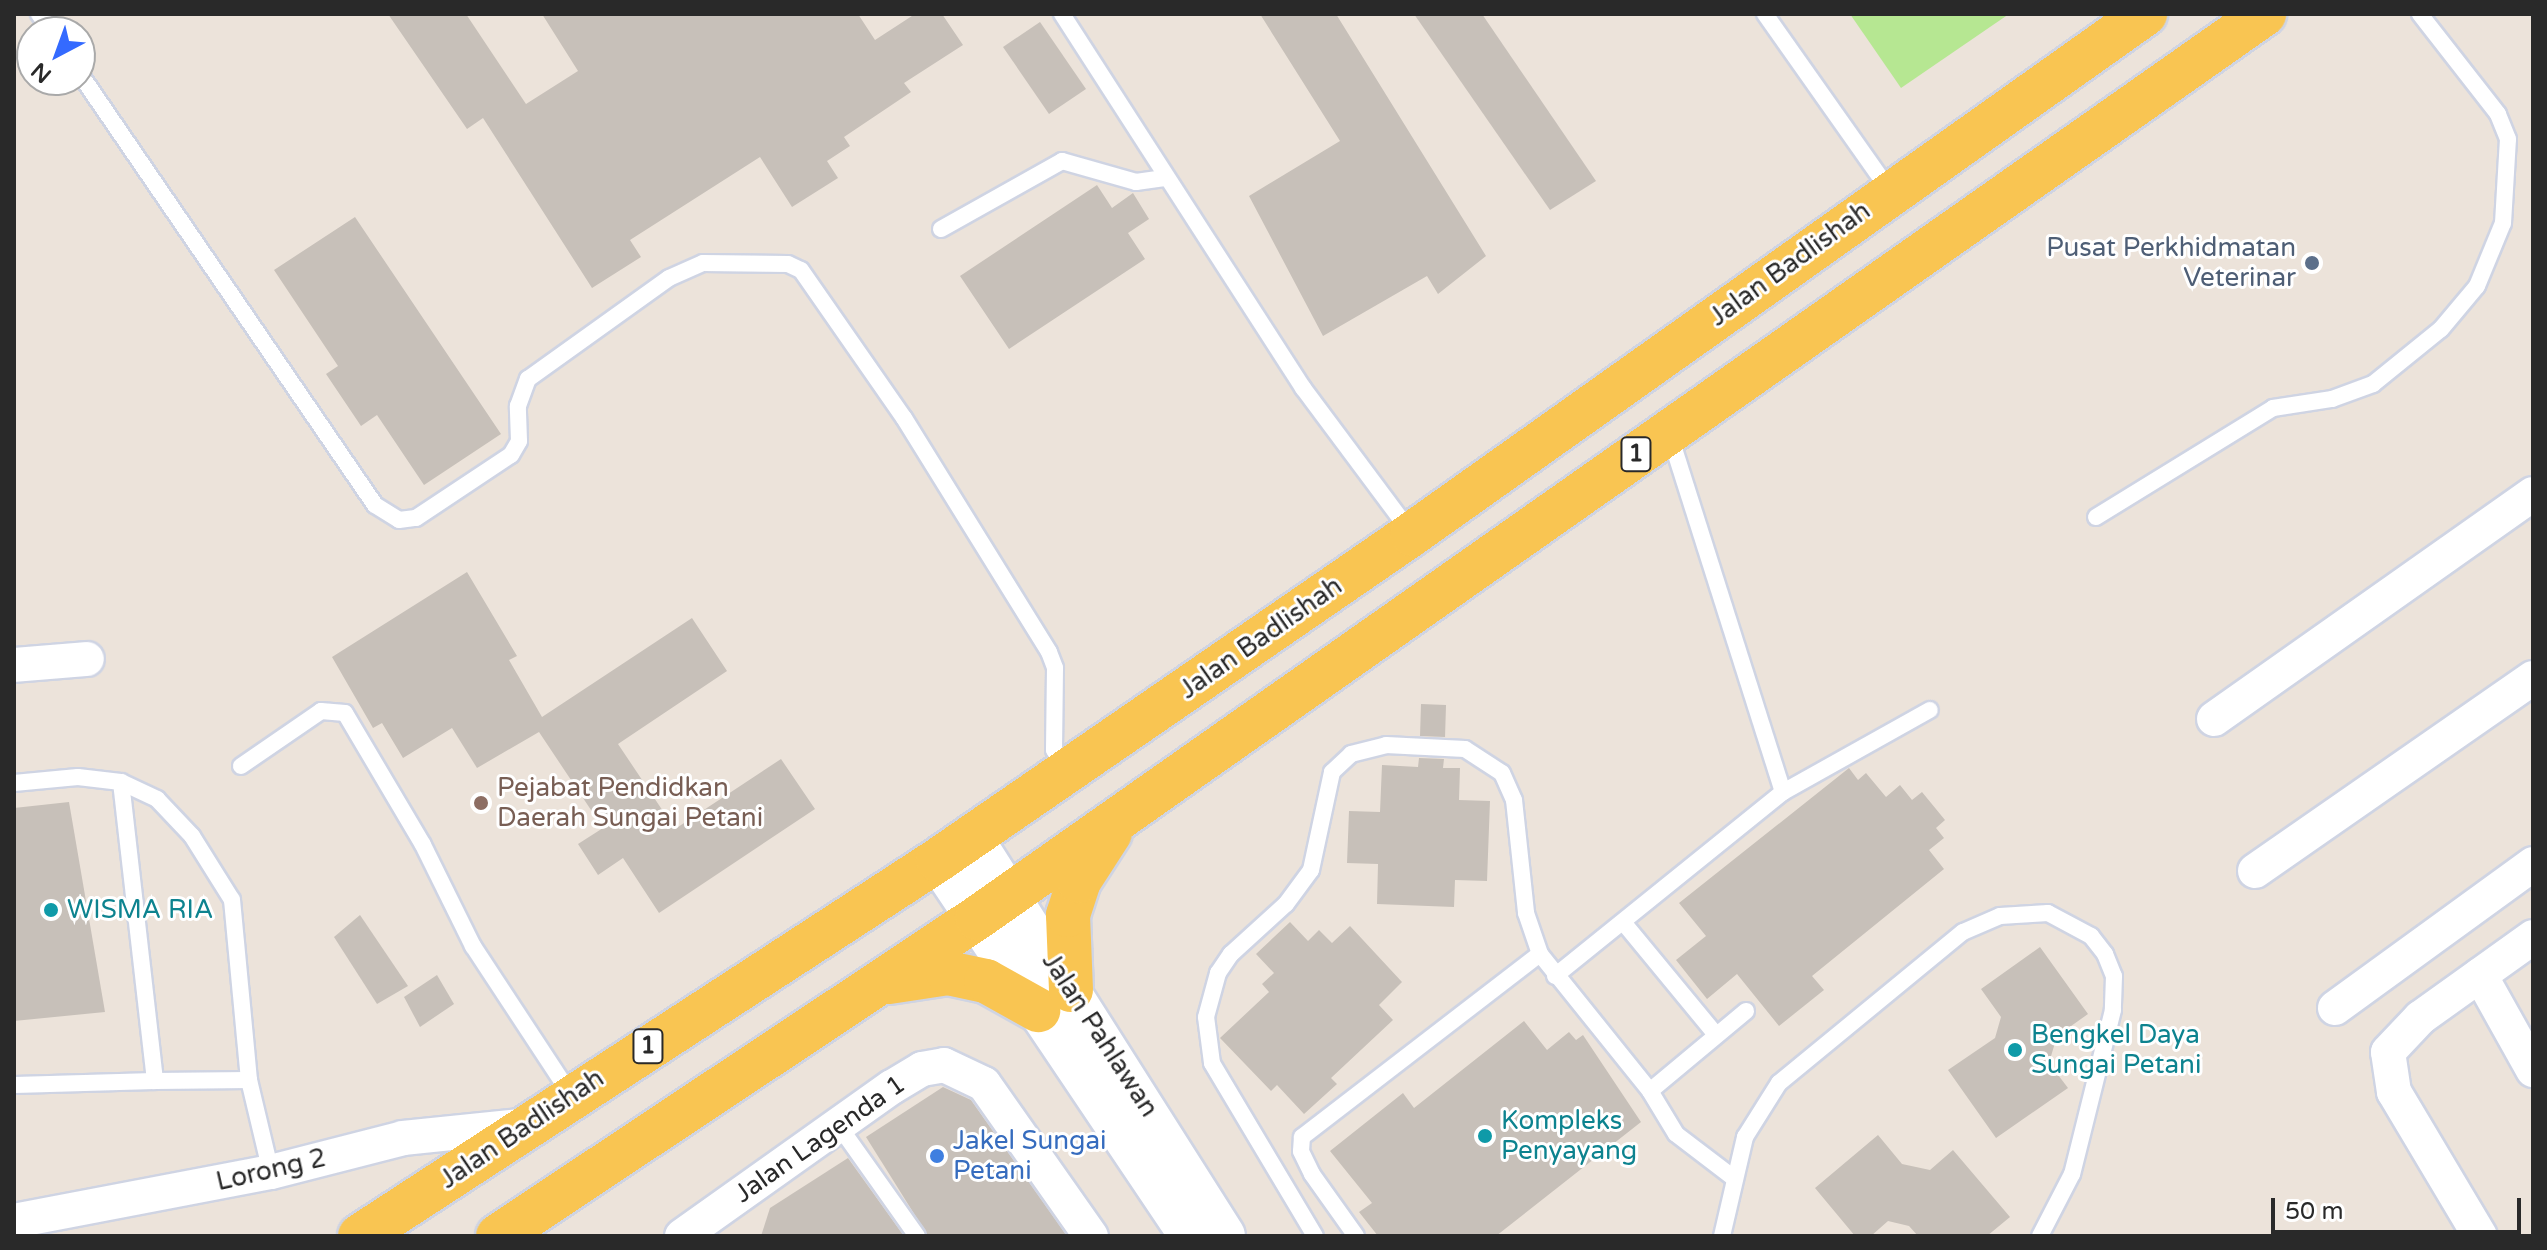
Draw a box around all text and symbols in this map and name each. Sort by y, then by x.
north arrow [16,16,96,96]
text: N [26,57,57,88]
street label: Jalan Badlishah [1704,195,1876,333]
place label: Pusat Perkhidmatan Veterinar [2046,232,2296,294]
marker: Pusat Perkhidmatan Veterinar [2303,254,2321,272]
road number: 1 [1620,434,1652,474]
street label: Jalan Badlishah [1174,570,1348,706]
place label: Pejabat Pendidkan Daerah Sungai Petani [497,772,763,834]
marker: Pejabat Pendidkan Daerah Sungai Petani [472,794,490,812]
place label: WISMA RIA [67,894,213,926]
marker: WISMA RIA [42,901,60,919]
street label: Jalan Pahlawan [1035,947,1165,1123]
place label: Bengkel Daya Sungai Petani [2031,1019,2201,1080]
road number: 1 [632,1026,664,1066]
marker: Bengkel Daya Sungai Petani [2006,1041,2024,1059]
street label: Jalan Badlishah [434,1063,610,1195]
street label: Jalan Lagenda 1 [729,1069,911,1209]
place label: Kompleks Penyayang [1501,1105,1637,1166]
place label: Jakel Sungai Petani [953,1125,1107,1186]
marker: Kompleks Penyayang [1476,1127,1494,1145]
street label: Lorong 2 [213,1142,329,1198]
marker: Jakel Sungai Petani [928,1147,946,1165]
scale bar [2275,1182,2525,1232]
text: 50 m [2285,1197,2343,1226]

